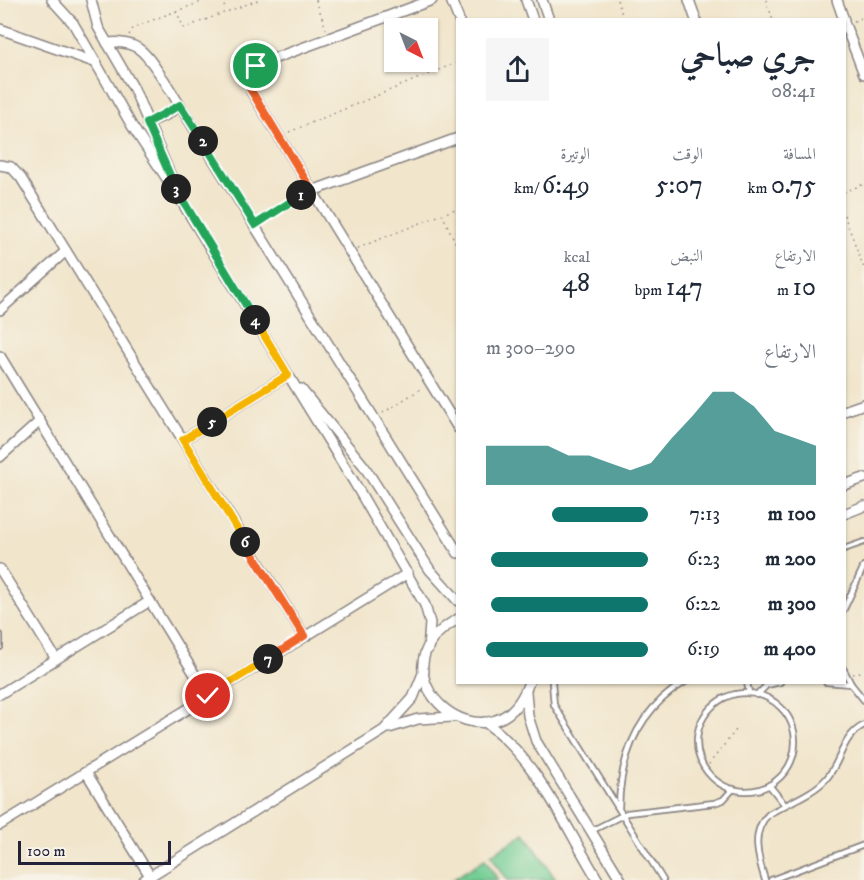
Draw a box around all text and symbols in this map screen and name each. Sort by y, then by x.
north arrow [384,18,438,72]
map controls [384,18,438,72]
text: جري صباحي [680,36,816,77]
button: share [486,38,549,101]
pin [230,40,281,91]
icon: arrive [239,49,272,82]
text: 08:41 [771,79,816,104]
pin: 2 [188,126,218,156]
text: 2 [199,131,207,151]
text: الوتيرة [560,144,590,164]
text: الوقت [672,144,703,164]
text: المسافة [783,144,816,164]
text: 6:49 [542,169,590,202]
text: 5:07 [656,169,703,202]
text: 0.75 [771,169,816,202]
pin: 3 [161,174,191,204]
text: /km [514,178,542,198]
text: km [747,178,771,198]
text: 3 [173,179,179,199]
pin: 1 [286,180,316,210]
text: 1 [298,185,304,205]
text: النبض [670,246,703,266]
text: الارتفاع [774,246,816,266]
text: kcal [564,247,590,267]
text: 48 [562,267,590,300]
text: 147 [666,271,703,304]
text: 10 [793,271,816,304]
text: bpm [635,280,666,300]
text: m [777,280,793,300]
pin: 4 [240,305,270,335]
text: 4 [250,310,260,330]
text: 290–300 m [486,336,575,361]
text: الارتفاع [764,340,816,365]
pin: 5 [197,407,227,437]
text: 5 [208,412,216,432]
text: 7:13 [689,502,720,527]
text: 100 m [768,502,816,527]
pin: 6 [230,527,260,557]
text: 6 [241,532,249,552]
text: 6:23 [687,547,720,572]
text: 200 m [765,547,816,572]
text: 6:22 [685,592,720,617]
text: 300 m [768,592,816,617]
text: 6:19 [687,637,720,662]
text: 400 m [764,637,816,662]
pin: 7 [253,644,283,674]
text: 7 [264,649,272,669]
pin [182,670,233,721]
icon: check [191,679,224,712]
scale bar [18,838,171,866]
text: 100 m [27,841,66,861]

